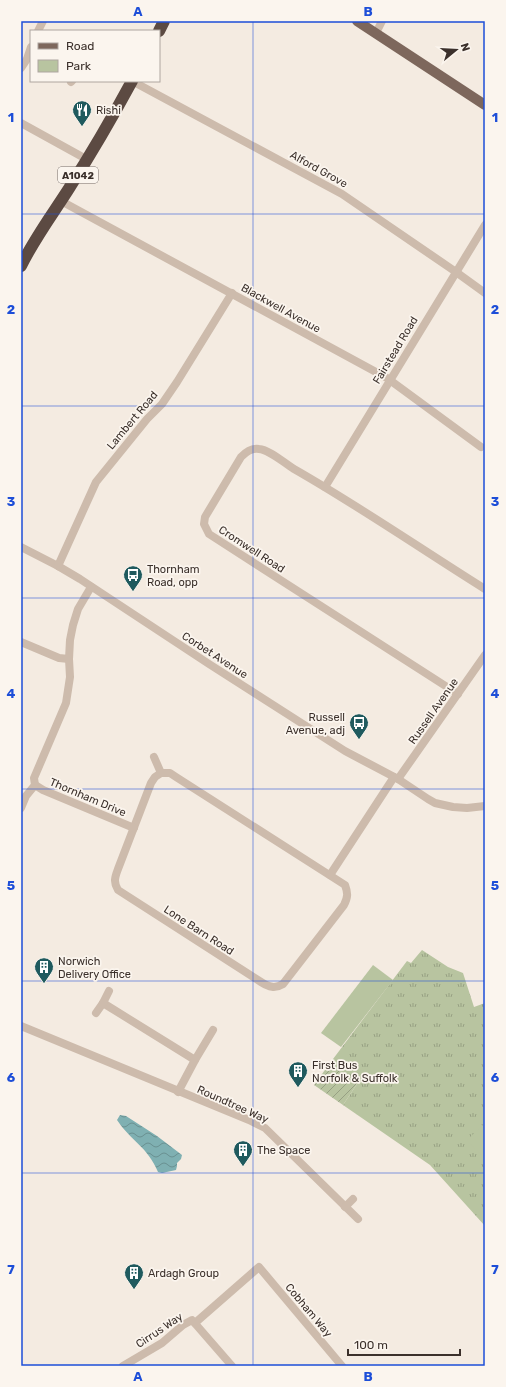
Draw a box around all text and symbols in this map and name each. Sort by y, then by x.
text: A [133,4,143,19]
text: B [363,4,373,19]
legend [30,30,160,82]
north arrow [436,30,476,70]
text: Road [66,39,94,53]
text: N [458,41,472,53]
text: Park [66,59,92,73]
restaurant icon: Rishi [71,99,93,127]
place label: Rishi [96,104,121,117]
text: 1 [8,110,14,125]
text: 1 [492,110,498,125]
street label: Alford Grove [288,148,350,191]
road number: A1042 [58,167,98,183]
street label: Blackwell Avenue [239,281,323,336]
text: 2 [7,302,15,317]
text: 2 [491,302,499,317]
street label: Fairstead Road [370,314,421,386]
street label: Lambert Road [104,389,161,452]
text: 3 [7,494,16,509]
text: 3 [491,494,500,509]
street label: Cromwell Road [216,523,287,576]
place label: Thornham Road, opp [147,563,200,589]
bus stop icon: Thornham Road, opp [122,564,144,592]
street label: Corbet Avenue [179,629,250,681]
street label: Russell Avenue [406,676,461,747]
text: 4 [7,686,16,701]
text: 4 [491,686,500,701]
place label: Russell Avenue, adj [286,711,345,737]
bus stop icon: Russell Avenue, adj [348,712,370,740]
street label: Thornham Drive [48,776,128,819]
text: 5 [7,878,15,893]
text: 5 [491,878,499,893]
street label: Lone Barn Road [161,903,236,958]
place label: Norwich Delivery Office [58,955,131,981]
building icon: Norwich Delivery Office [33,956,55,984]
place label: First Bus Norfolk & Suffolk [312,1059,398,1085]
building icon: First Bus Norfolk & Suffolk [287,1060,309,1088]
text: 6 [7,1070,16,1085]
text: 6 [491,1070,500,1085]
street label: Roundtree Way [195,1083,271,1126]
building icon: The Space [232,1139,254,1167]
place label: The Space [257,1144,310,1157]
text: 7 [7,1262,15,1277]
building icon: Ardagh Group [123,1262,145,1290]
text: 7 [491,1262,499,1277]
place label: Ardagh Group [148,1267,219,1280]
street label: Cobham Way [282,1281,335,1340]
street label: Cirrus Way [133,1310,185,1351]
scale bar [348,1331,460,1357]
text: 100 m [354,1338,388,1352]
text: A [133,1369,143,1384]
text: B [363,1369,373,1384]

